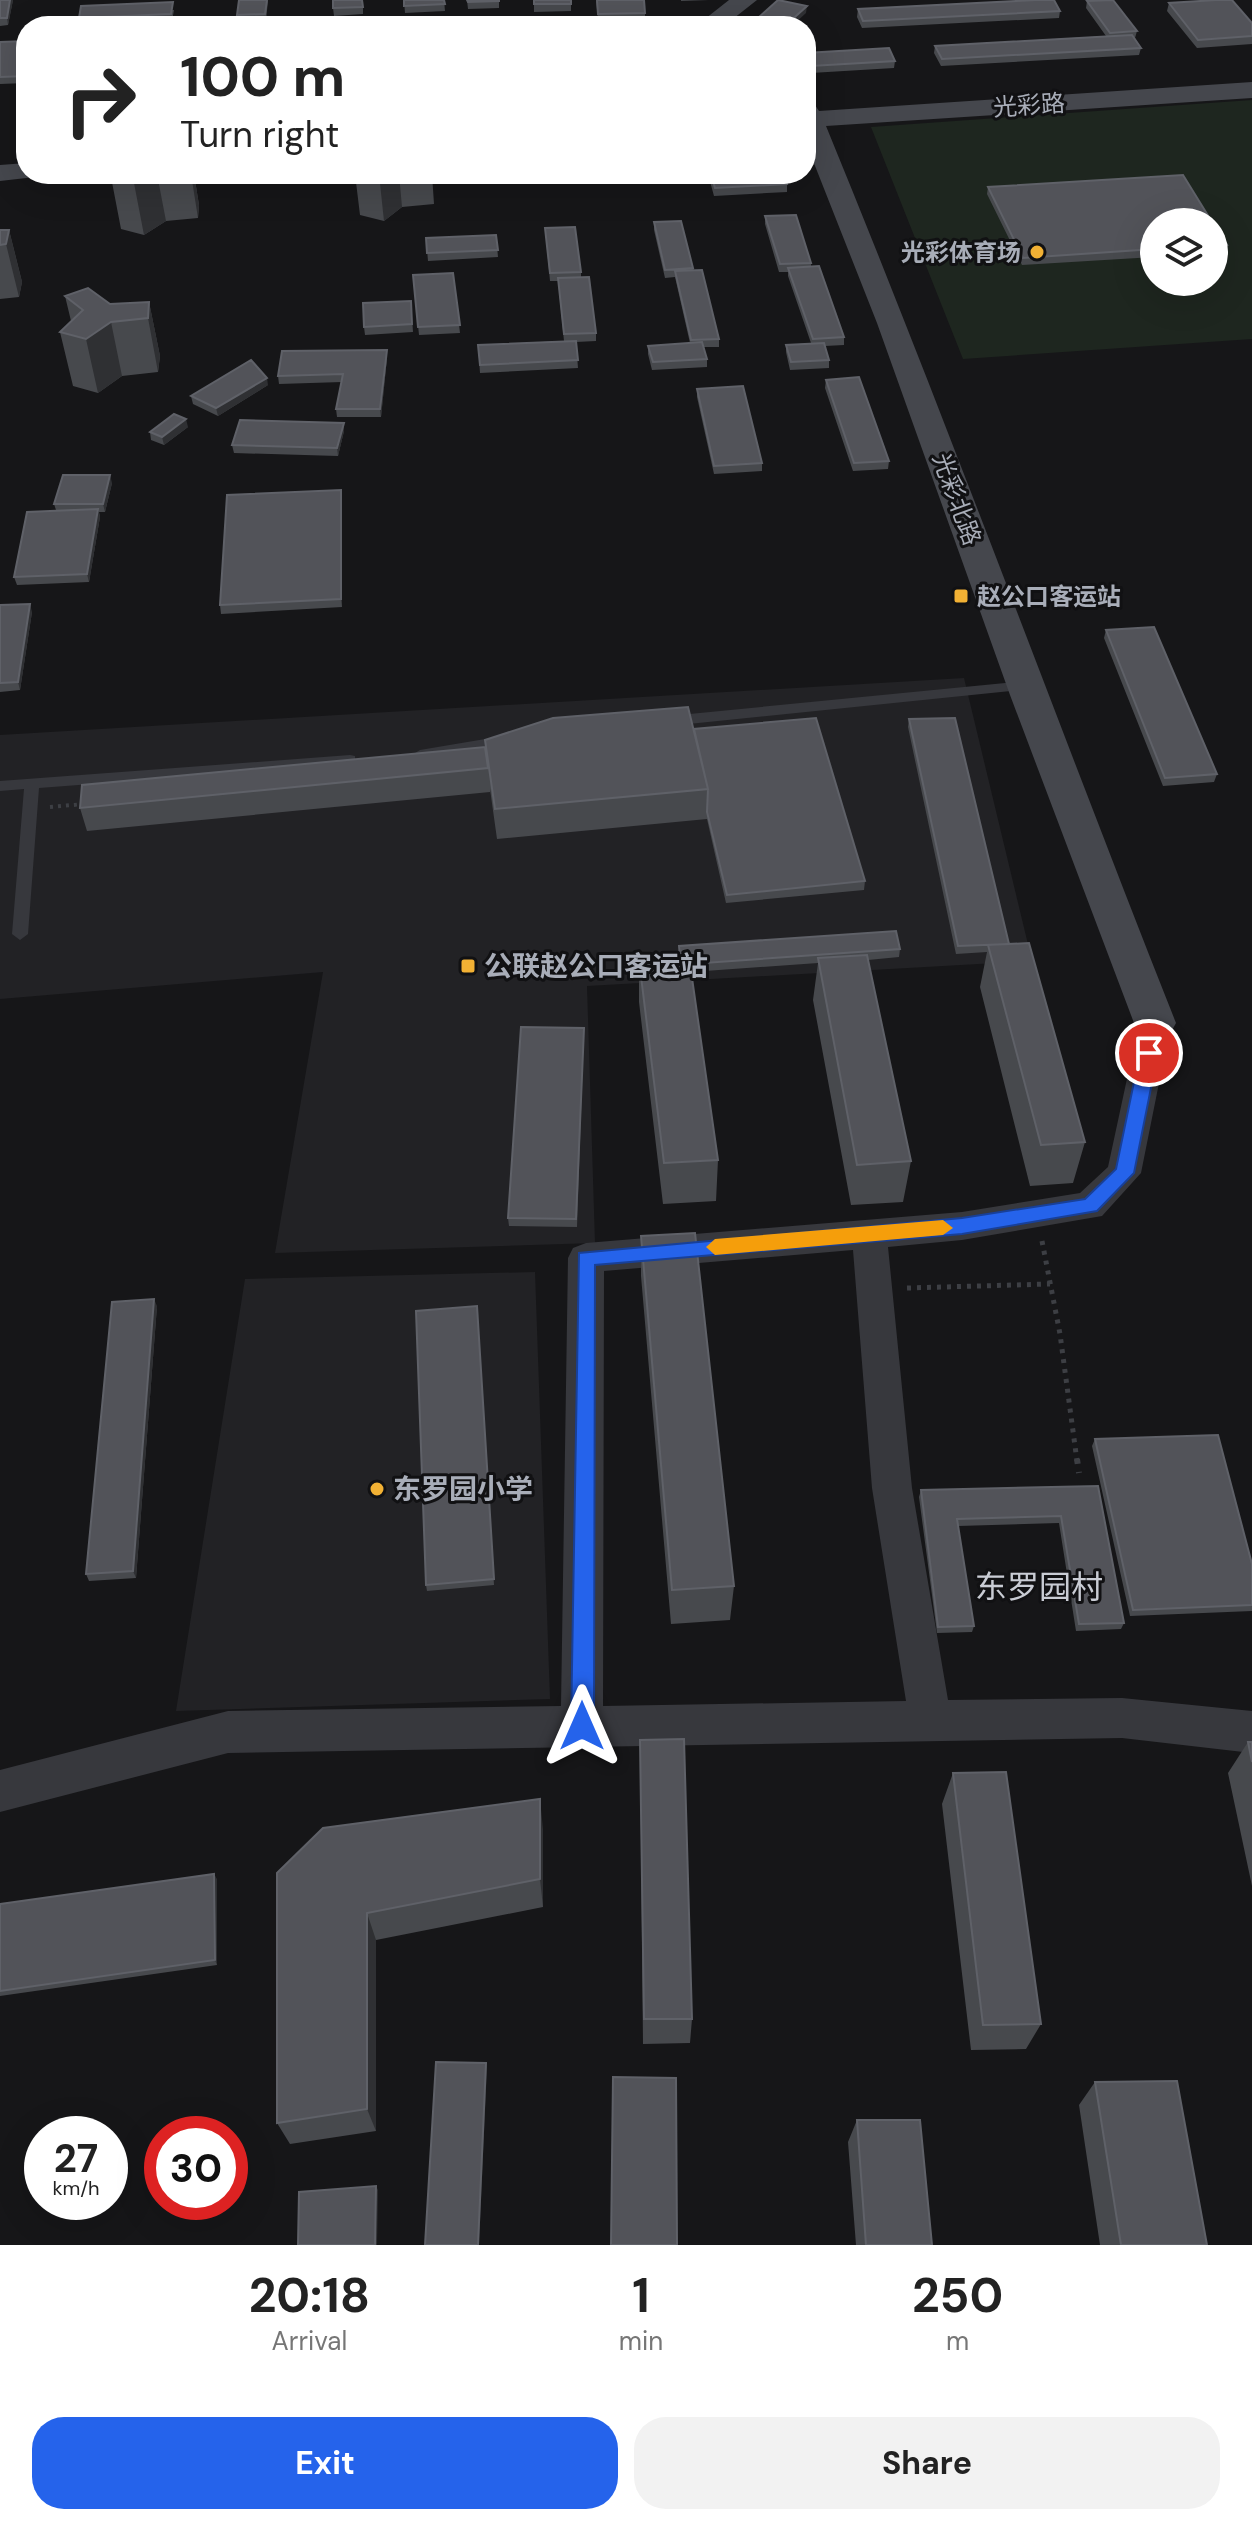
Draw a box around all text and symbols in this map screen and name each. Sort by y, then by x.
text: 100 m [180,40,345,113]
icon: right [48,48,152,152]
street label: 光彩路 [992,87,1066,123]
text: Turn right [180,111,339,158]
map controls [1140,208,1228,296]
button: layers [1140,208,1228,296]
place label: 光彩体育场 [901,237,1021,268]
marker: 光彩体育场 [1028,243,1046,261]
street label: 光彩北路 [926,449,988,549]
place label: 赵公口客运站 [977,581,1121,612]
marker: 赵公口客运站 [952,587,970,605]
place label: 公联赵公口客运站 [484,948,708,985]
marker: 公联赵公口客运站 [459,957,477,975]
pin [1115,1019,1183,1087]
icon: arrive [1127,1031,1171,1075]
place label: 东罗园小学 [393,1471,533,1508]
marker: 东罗园小学 [368,1480,386,1498]
district label: 东罗园村 [975,1566,1103,1608]
position arrow [540,1684,624,1768]
speed limit sign: 30 [144,2116,248,2220]
text: 27 [54,2132,98,2184]
text: km/h [52,2175,100,2201]
text: 20:18 [249,2264,370,2327]
text: 1 [632,2264,650,2327]
text: 250 [912,2264,1003,2327]
text: Arrival [272,2324,347,2358]
text: min [619,2324,663,2358]
text: m [946,2324,969,2358]
button: Exit [32,2417,618,2509]
button: Share [634,2417,1220,2509]

